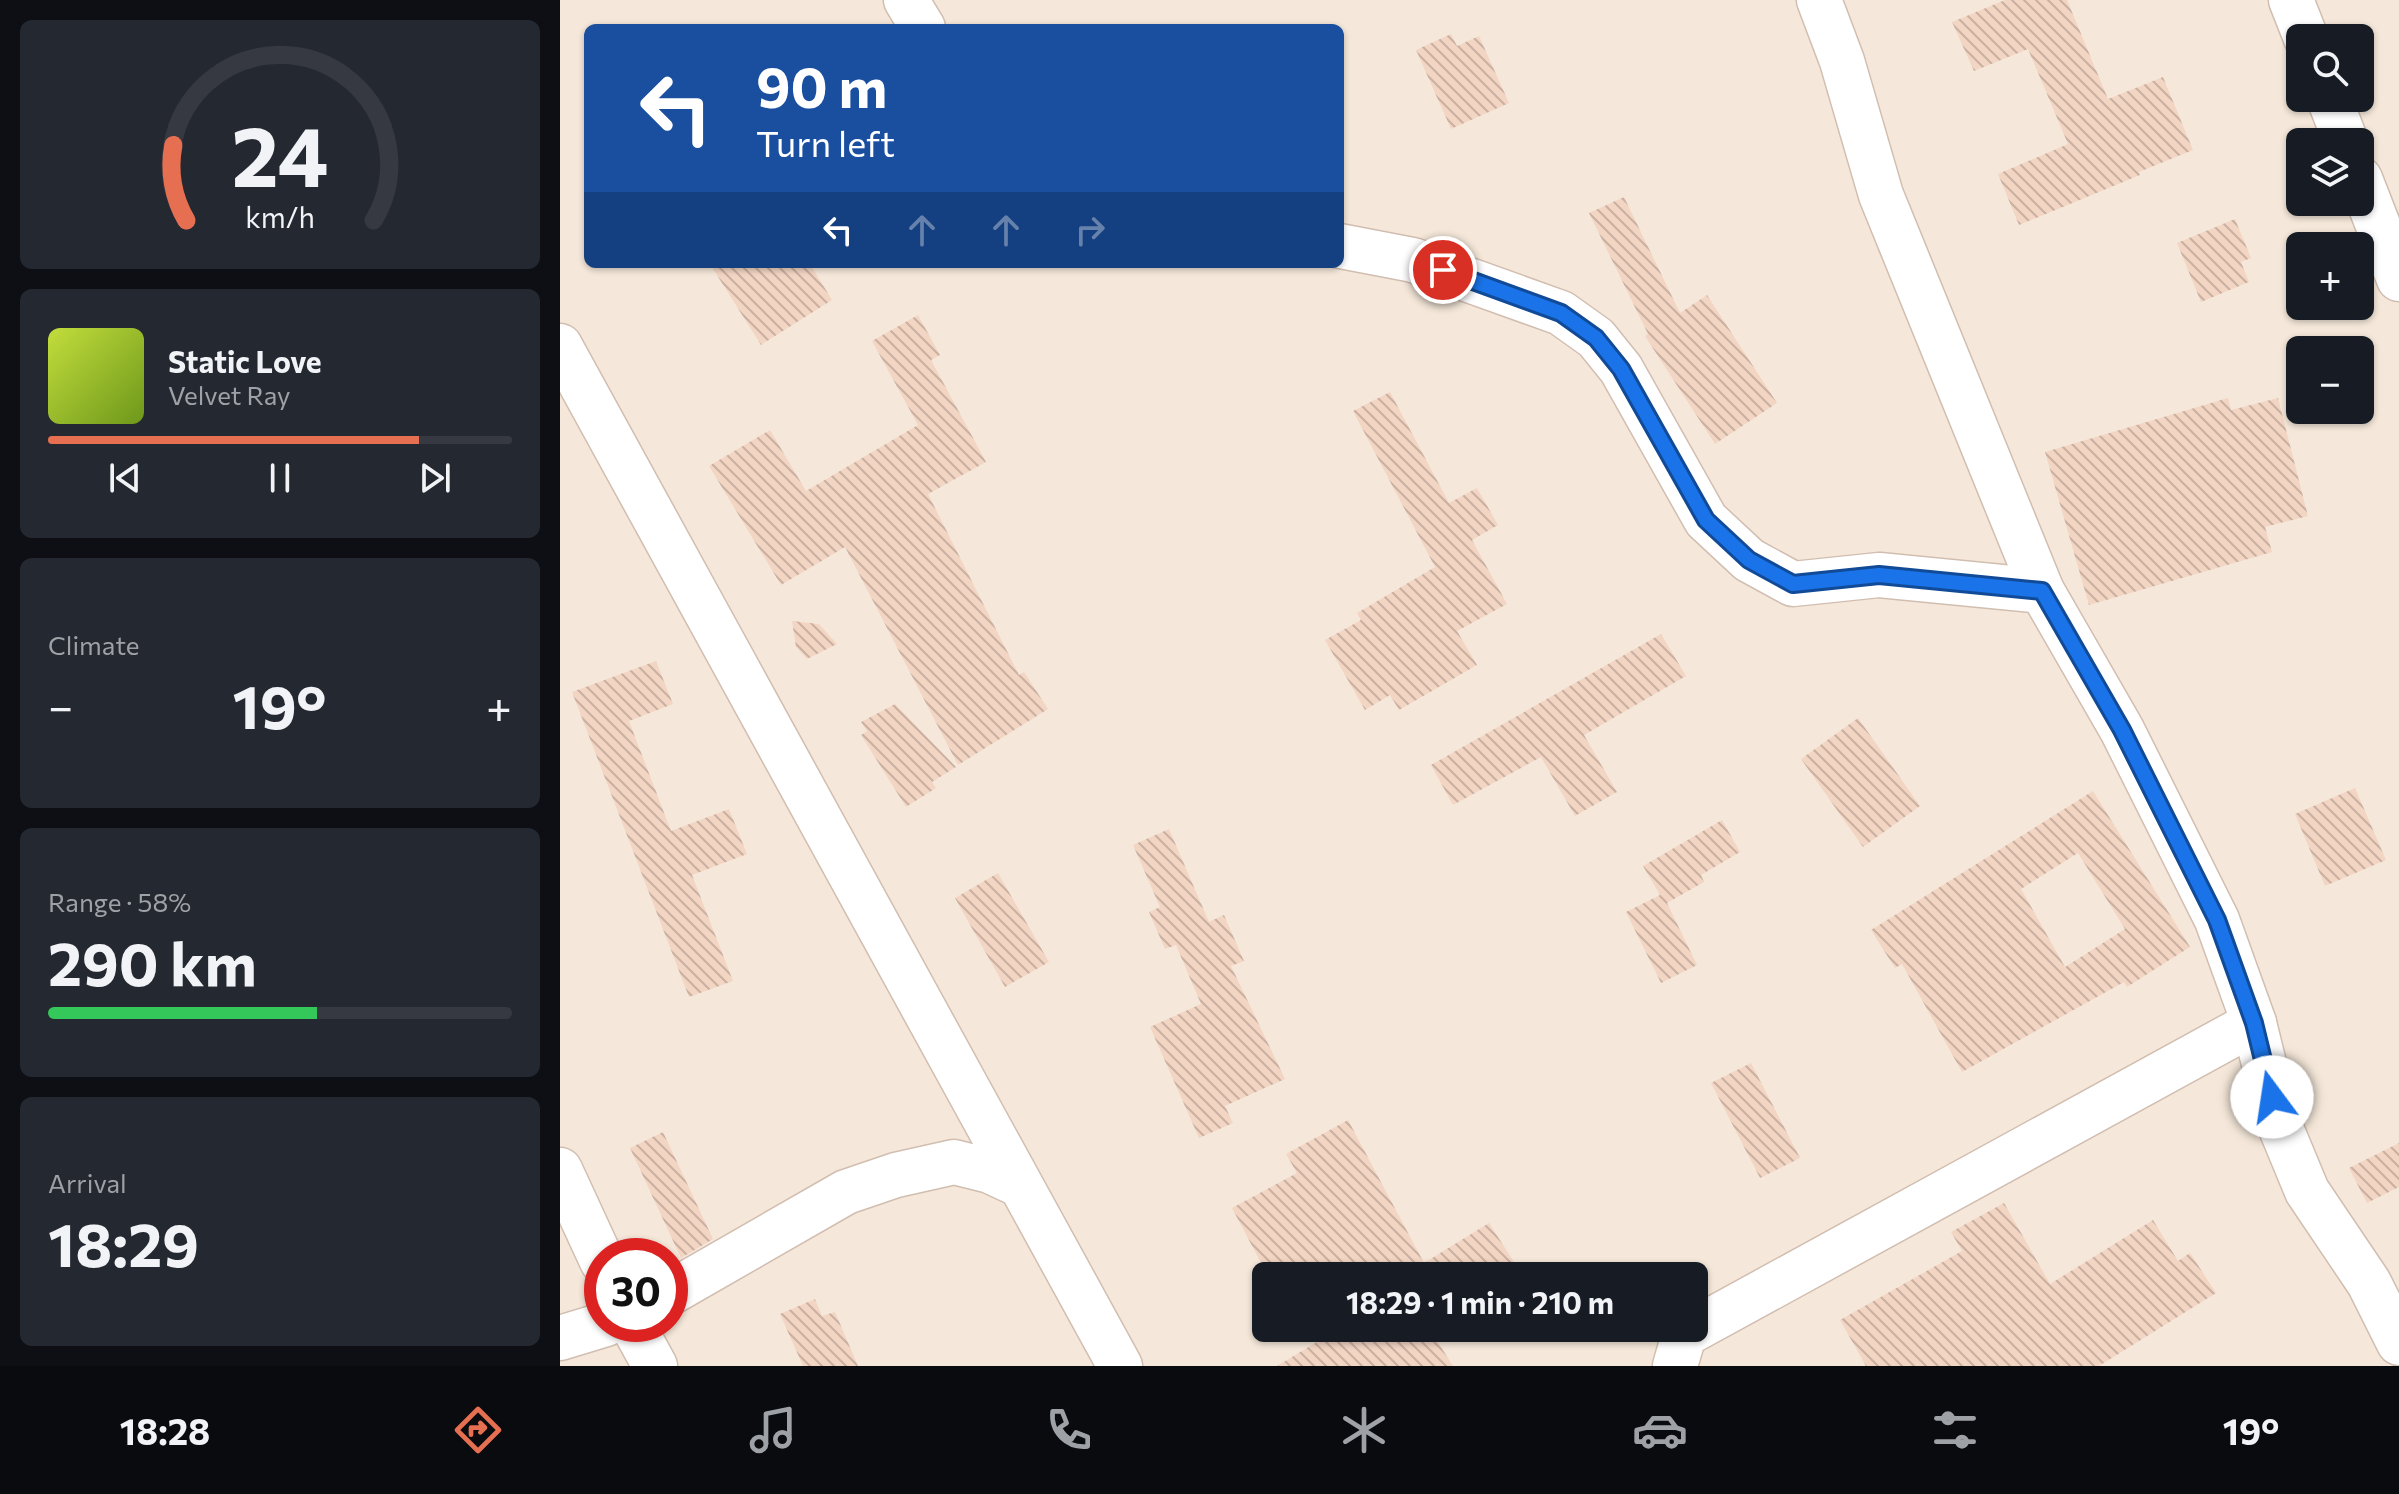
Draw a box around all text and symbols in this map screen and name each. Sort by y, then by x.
map controls [2286,24,2374,424]
button: search [2286,24,2374,112]
text: 90 m [756,51,887,120]
icon: left [624,56,728,160]
text: 24 [231,101,329,203]
text: Turn left [756,120,895,164]
button: layers [2286,128,2374,216]
text: km/h [245,199,315,234]
icon: left [816,208,860,252]
icon: ahead [900,208,944,252]
icon: ahead [984,208,1028,252]
icon: right [1068,208,1112,252]
button: + [2286,232,2374,320]
pin [1409,236,1477,304]
icon: arrive [1421,248,1465,292]
button: − [2286,336,2374,424]
text: Static Love [168,342,322,379]
text: Velvet Ray [168,379,291,410]
icon: previous [103,456,147,500]
icon: pause [258,456,302,500]
icon: next [413,456,457,500]
text: Climate [48,629,140,660]
text: 19° [232,668,327,741]
text: − [48,678,73,732]
text: + [486,678,512,732]
text: Range · 58% [48,886,191,917]
text: 290 km [48,925,257,998]
position arrow [2230,1055,2314,1139]
text: Arrival [48,1167,127,1198]
text: 18:29 [48,1206,199,1279]
speed limit sign: 30 [584,1238,688,1342]
text: 18:29 · 1 min · 210 m [1346,1283,1614,1320]
icon: directions [450,1402,506,1458]
icon: music [745,1402,801,1458]
icon: phone [1041,1402,1097,1458]
icon: climate [1336,1402,1392,1458]
icon: car [1632,1402,1688,1458]
icon: filters [1927,1402,1983,1458]
text: 18:28 [120,1408,210,1452]
text: 19° [2223,1408,2279,1452]

